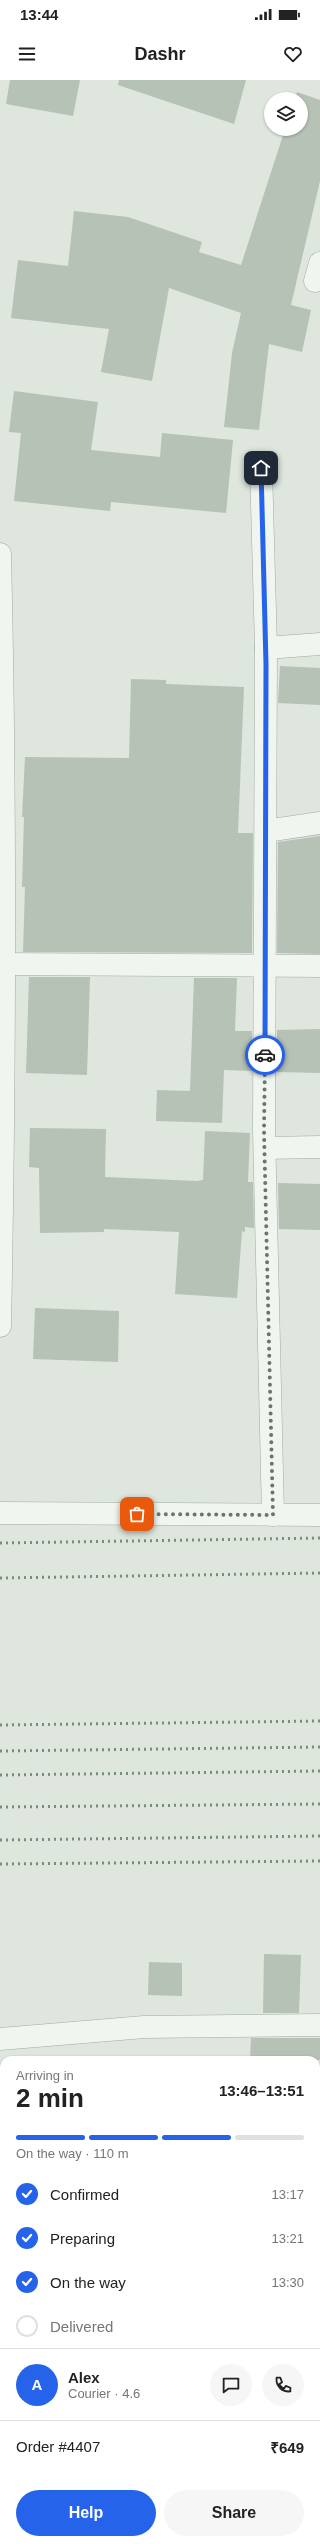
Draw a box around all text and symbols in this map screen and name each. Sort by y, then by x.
text: 13:44 [20,6,58,23]
icon: menu [16,43,38,65]
icon: heart [282,43,304,65]
text: Dashr [134,44,186,64]
map controls [264,92,308,136]
button: layers [264,92,308,136]
pin [244,451,278,485]
icon: home [250,457,272,479]
courier [245,1035,285,1075]
icon: car [254,1044,276,1066]
pin [120,1497,154,1531]
icon: bag [126,1503,148,1525]
text: Arriving in [16,2068,74,2083]
text: 13:46–13:51 [219,2082,304,2099]
text: 2 min [16,2083,84,2113]
text: On the way · 110 m [16,2146,128,2161]
icon: check [16,2183,38,2205]
text: Confirmed [50,2186,119,2203]
text: 13:17 [271,2187,304,2202]
icon: check [16,2227,38,2249]
text: Preparing [50,2230,115,2247]
text: 13:21 [271,2231,304,2246]
icon: check [16,2271,38,2293]
text: On the way [50,2274,126,2291]
text: 13:30 [271,2275,304,2290]
text: Delivered [50,2318,113,2335]
button: chat [210,2364,252,2406]
button: phone [262,2364,304,2406]
text: Alex [68,2369,100,2386]
text: A [32,2376,42,2393]
text: Courier · 4.6 [68,2386,140,2401]
text: Order #4407 [16,2438,100,2455]
text: ₹649 [270,2439,304,2456]
button: Help [16,2490,156,2536]
button: Share [164,2490,304,2536]

